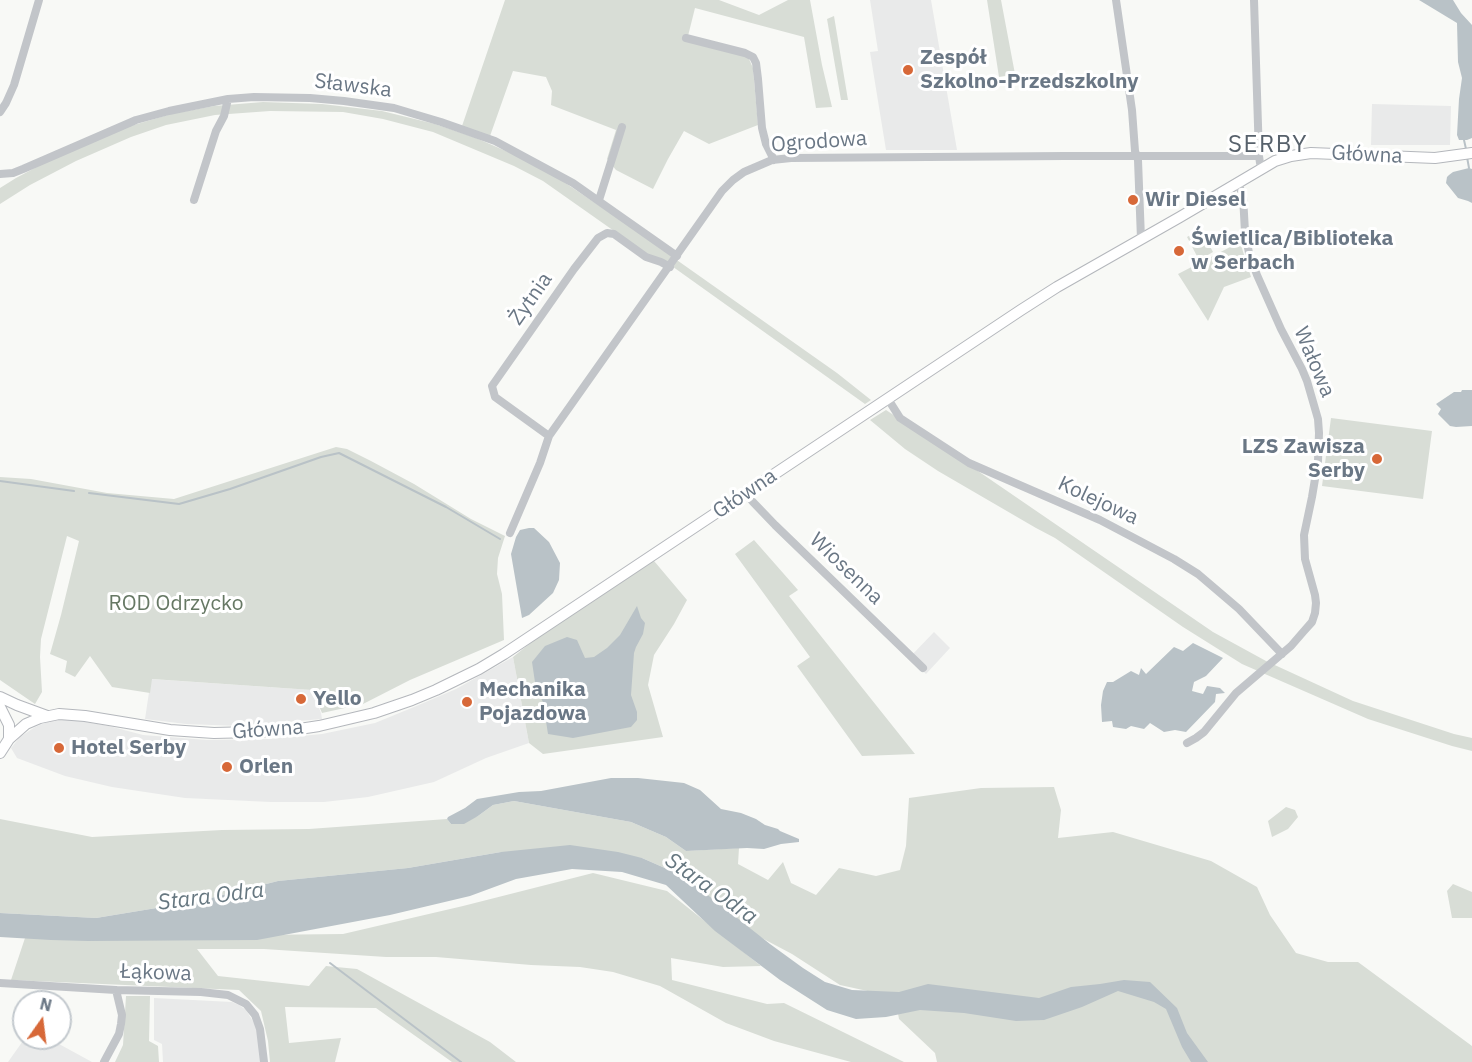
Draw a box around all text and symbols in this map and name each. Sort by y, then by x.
place label: Zespół Szkolno-Przedszkolny [920,45,1139,95]
marker: Zespół Szkolno-Przedszkolny [901,63,915,77]
street label: Sławska [313,69,393,103]
street label: Ogrodowa [770,126,868,158]
district label: SERBY [1228,131,1308,159]
street label: Główna [1331,141,1403,169]
place label: Wir Diesel [1145,187,1246,213]
marker: Wir Diesel [1126,193,1140,207]
place label: Świetlica/Biblioteka w Serbach [1191,226,1394,276]
marker: Świetlica/Biblioteka w Serbach [1172,244,1186,258]
street label: Żytnia [504,268,558,330]
street label: Wałowa [1288,323,1340,401]
place label: LZS Zawisza Serby [1242,434,1365,484]
marker: LZS Zawisza Serby [1370,452,1384,466]
street label: Główna [708,464,782,524]
street label: Kolejowa [1054,471,1142,531]
street label: Wiosenna [804,528,888,610]
park label: ROD Odrzycko [108,591,244,617]
place label: Mechanika Pojazdowa [479,677,587,727]
place label: Yello [313,686,362,712]
marker: Yello [294,692,308,706]
marker: Mechanika Pojazdowa [460,695,474,709]
street label: Główna [232,715,304,745]
place label: Hotel Serby [71,735,186,761]
marker: Hotel Serby [52,741,66,755]
place label: Orlen [239,754,293,780]
marker: Orlen [220,760,234,774]
water label: Stara Odra [660,848,762,930]
water label: Stara Odra [156,877,266,917]
street label: Łąkowa [120,959,192,987]
north arrow [12,990,72,1050]
text: N [38,993,54,1016]

